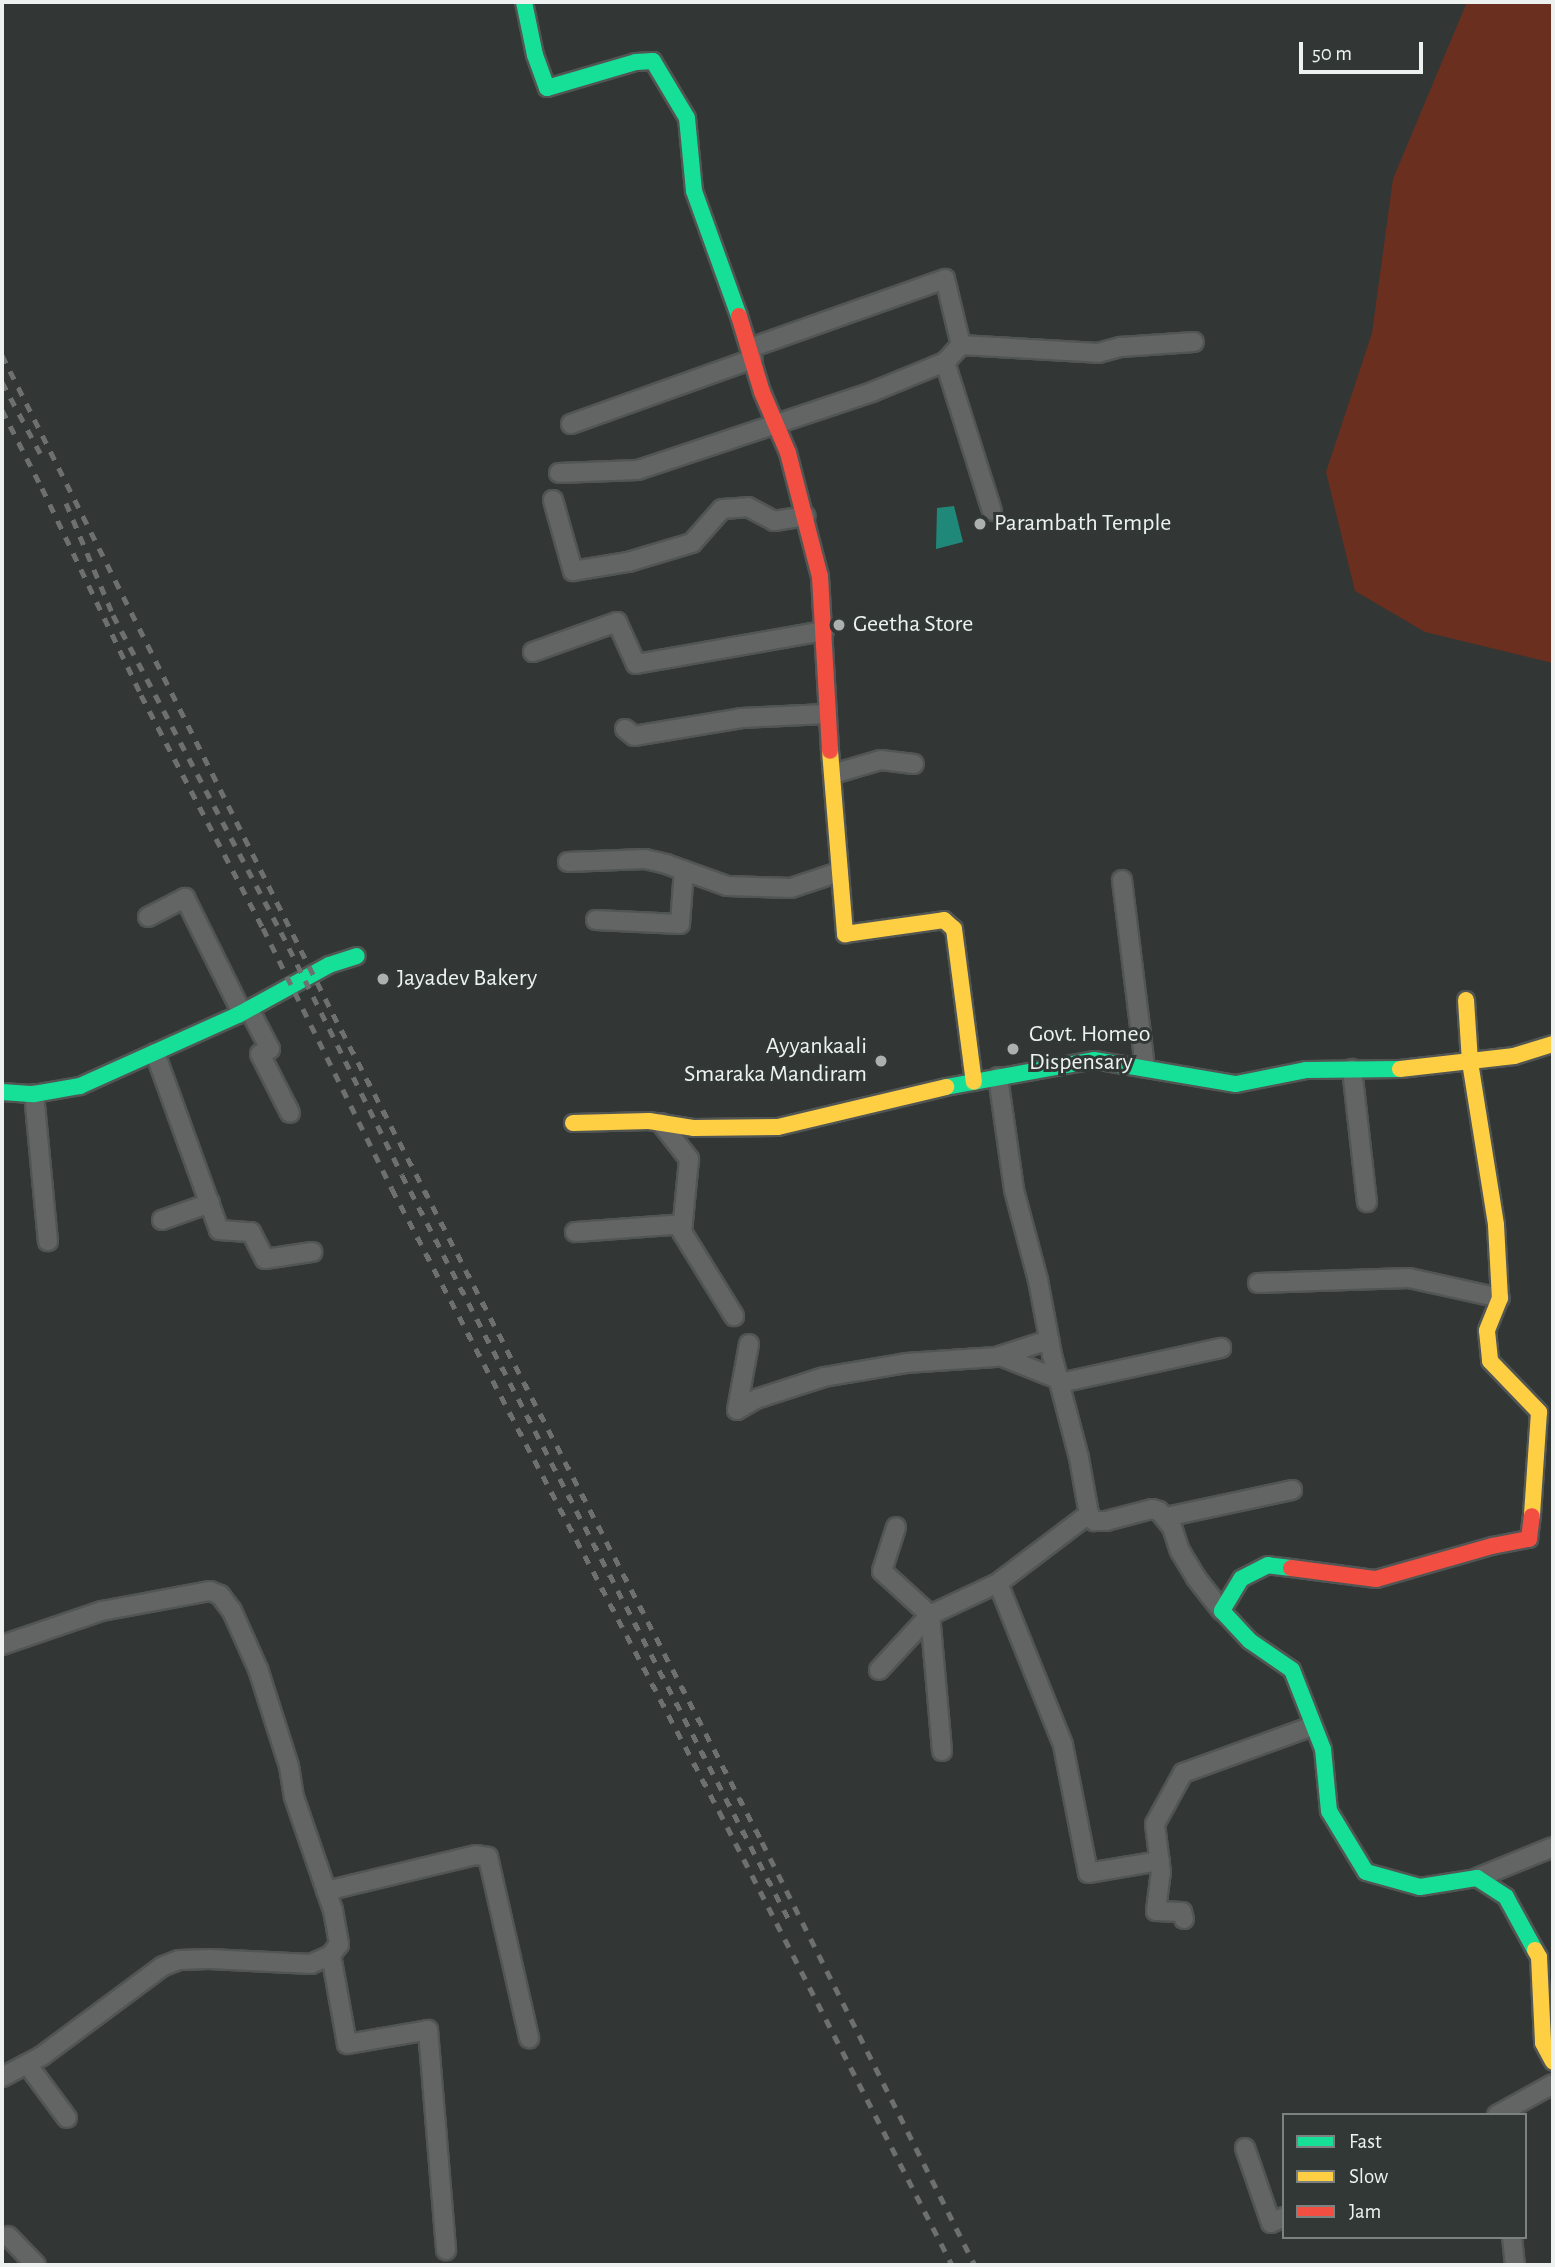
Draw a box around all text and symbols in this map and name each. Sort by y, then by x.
scale bar [1303,28,1427,72]
text: 50 m [1312,43,1352,64]
place label: Parambath Temple [994,510,1171,538]
marker: Parambath Temple [972,516,988,532]
place label: Geetha Store [853,611,973,639]
marker: Geetha Store [831,617,847,633]
place label: Jayadev Bakery [397,965,537,993]
marker: Jayadev Bakery [375,971,391,987]
place label: Govt. Homeo Dispensary [1029,1021,1150,1077]
place label: Ayyankaali Smaraka Mandiram [684,1033,867,1089]
marker: Govt. Homeo Dispensary [1003,1039,1023,1059]
marker: Ayyankaali Smaraka Mandiram [873,1053,889,1069]
legend [1282,2113,1527,2239]
text: Fast [1349,2131,1382,2152]
text: Slow [1349,2166,1388,2187]
text: Jam [1349,2201,1381,2222]

